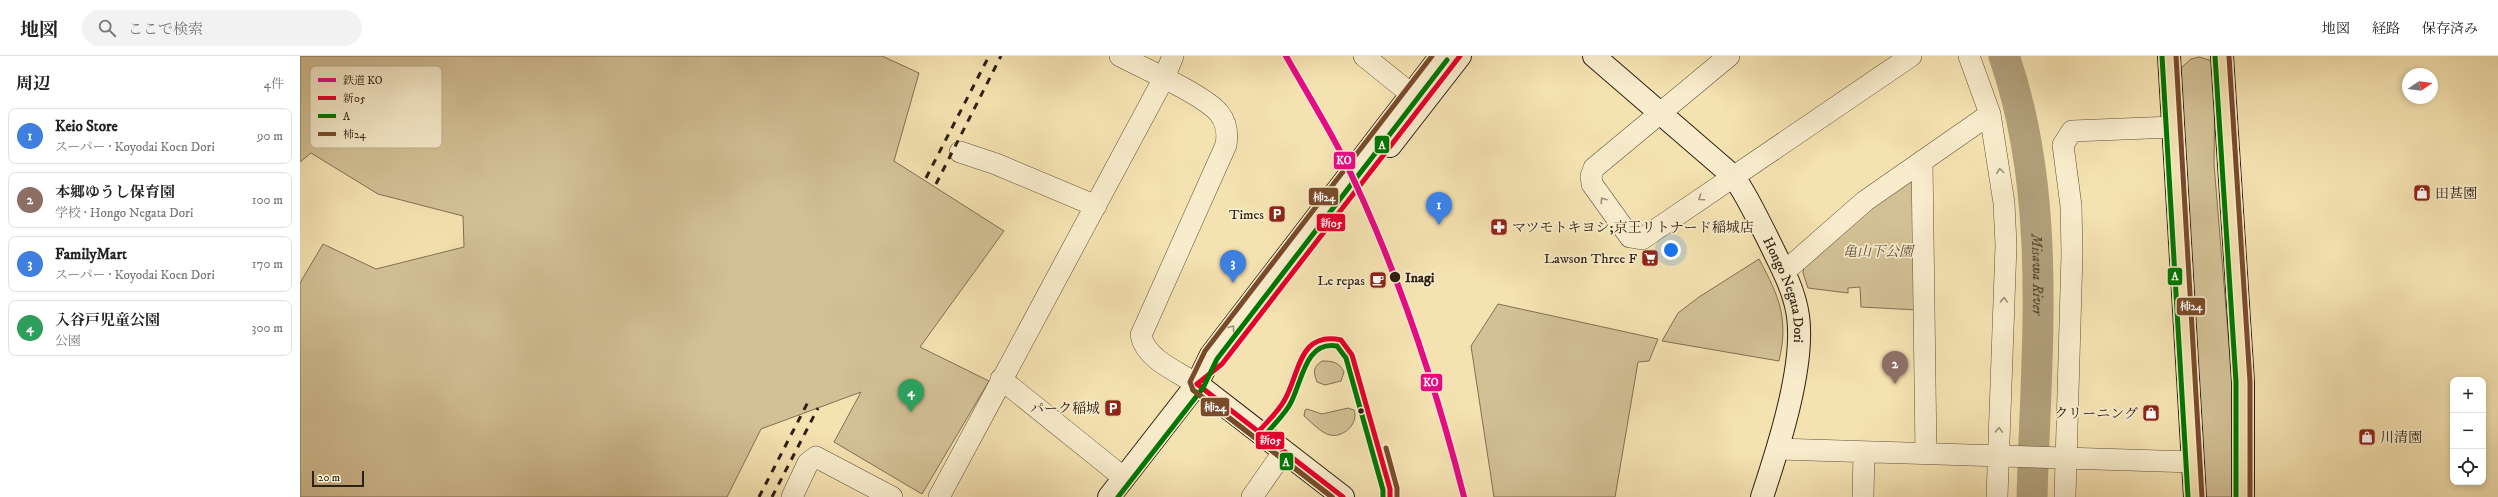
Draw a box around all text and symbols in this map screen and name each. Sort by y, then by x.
search box [82,10,362,46]
icon: search [96,17,118,39]
text: 地図 [20,19,58,42]
text: ここで検索 [128,20,203,39]
text: 地図 [2322,20,2350,38]
text: 経路 [2372,20,2400,38]
text: 保存済み [2422,20,2478,38]
legend [310,66,442,148]
north arrow [2402,68,2438,104]
text: 周辺 [16,73,50,95]
text: 鉄道 KO [343,74,383,88]
text: 4件 [264,76,284,92]
text: 新05 [343,92,366,106]
text: A [343,110,351,124]
text: Keio Store [55,117,118,136]
text: 1 [28,128,32,144]
text: 90 m [257,128,283,144]
text: 柿24 [343,128,366,142]
line badge: A [1374,135,1390,154]
text: スーパー · Koyodai Koen Dori [55,139,215,155]
text: A [1377,139,1386,153]
line badge: KO [1333,151,1356,170]
text: KO [1336,154,1352,168]
one-way arrow [1996,167,2004,174]
text: 本郷ゆうし保育園 [55,183,175,202]
shop icon: 田甚園 [2412,183,2432,203]
place label: 田甚園 [2435,185,2477,203]
line badge: 柿24 [1308,187,1339,206]
text: 柿24 [1313,191,1336,205]
text: 2 [27,192,33,208]
text: 100 m [252,192,283,208]
pin: 1 [1426,192,1452,225]
one-way arrow [1698,193,1705,201]
one-way arrow [1600,197,1607,204]
parking icon: Times [1267,204,1287,224]
text: 学校 · Hongo Negata Dori [55,205,193,221]
place label: Times [1229,206,1264,224]
line badge: 新05 [1316,213,1346,232]
text: 新05 [1320,217,1343,231]
pharmacy icon: マツモトキヨシ;京王リトナード稲城店 [1489,217,1509,237]
place label: マツモトキヨシ;京王リトナード稲城店 [1512,219,1754,237]
water label: Misawa River [2026,232,2047,317]
street label: Hongo Negata Dori [1758,234,1807,344]
your location [1661,240,1681,260]
park label: 亀山下公園 [1843,243,1915,261]
text: FamilyMart [55,245,127,264]
supermarket icon: Lawson Three F [1640,248,1660,268]
pin: 3 [1220,250,1246,283]
place label: Lawson Three F [1544,250,1637,268]
text: 3 [28,256,32,272]
text: 170 m [252,256,283,272]
text: スーパー · Koyodai Koen Dori [55,267,215,283]
line badge: A [2167,267,2183,286]
place label: Inagi [1405,269,1435,287]
cafe icon: Le repas [1368,270,1388,290]
marker: Inagi [1388,270,1402,284]
text: A [2170,270,2179,284]
place label: Le repas [1317,272,1365,290]
one-way arrow [1999,297,2008,303]
line badge: 柿24 [2176,297,2206,316]
text: 柿24 [2180,300,2203,314]
text: 入谷戸児童公園 [55,311,160,330]
text: 4 [26,320,34,336]
text: 300 m [252,320,283,336]
one-way arrow [1228,325,1235,332]
text: 公園 [55,333,81,349]
pin: 2 [1882,351,1908,384]
line badge: KO [1420,373,1443,392]
text: KO [1423,376,1439,390]
map controls [2450,377,2486,485]
button: + [2450,377,2486,413]
pin: 4 [898,379,924,412]
line badge: 柿24 [1200,397,1230,417]
parking icon: パーク稲城 [1103,398,1123,418]
place label: パーク稲城 [1030,400,1100,418]
text: 柿24 [1204,401,1227,415]
shop icon: クリーニング [2141,403,2161,423]
place label: クリーニング [2054,405,2138,423]
unlabelled marker [1356,406,1366,416]
button: − [2450,413,2486,449]
one-way arrow [1995,427,2003,433]
shop icon: 川清園 [2357,427,2377,447]
place label: 川清園 [2380,429,2422,447]
line badge: 新05 [1255,431,1285,450]
text: 新05 [1259,434,1282,448]
button: locate [2450,449,2486,485]
line badge: A [1279,452,1294,471]
text: A [1281,456,1290,470]
scale bar [312,469,364,488]
text: 20 m [318,471,340,485]

